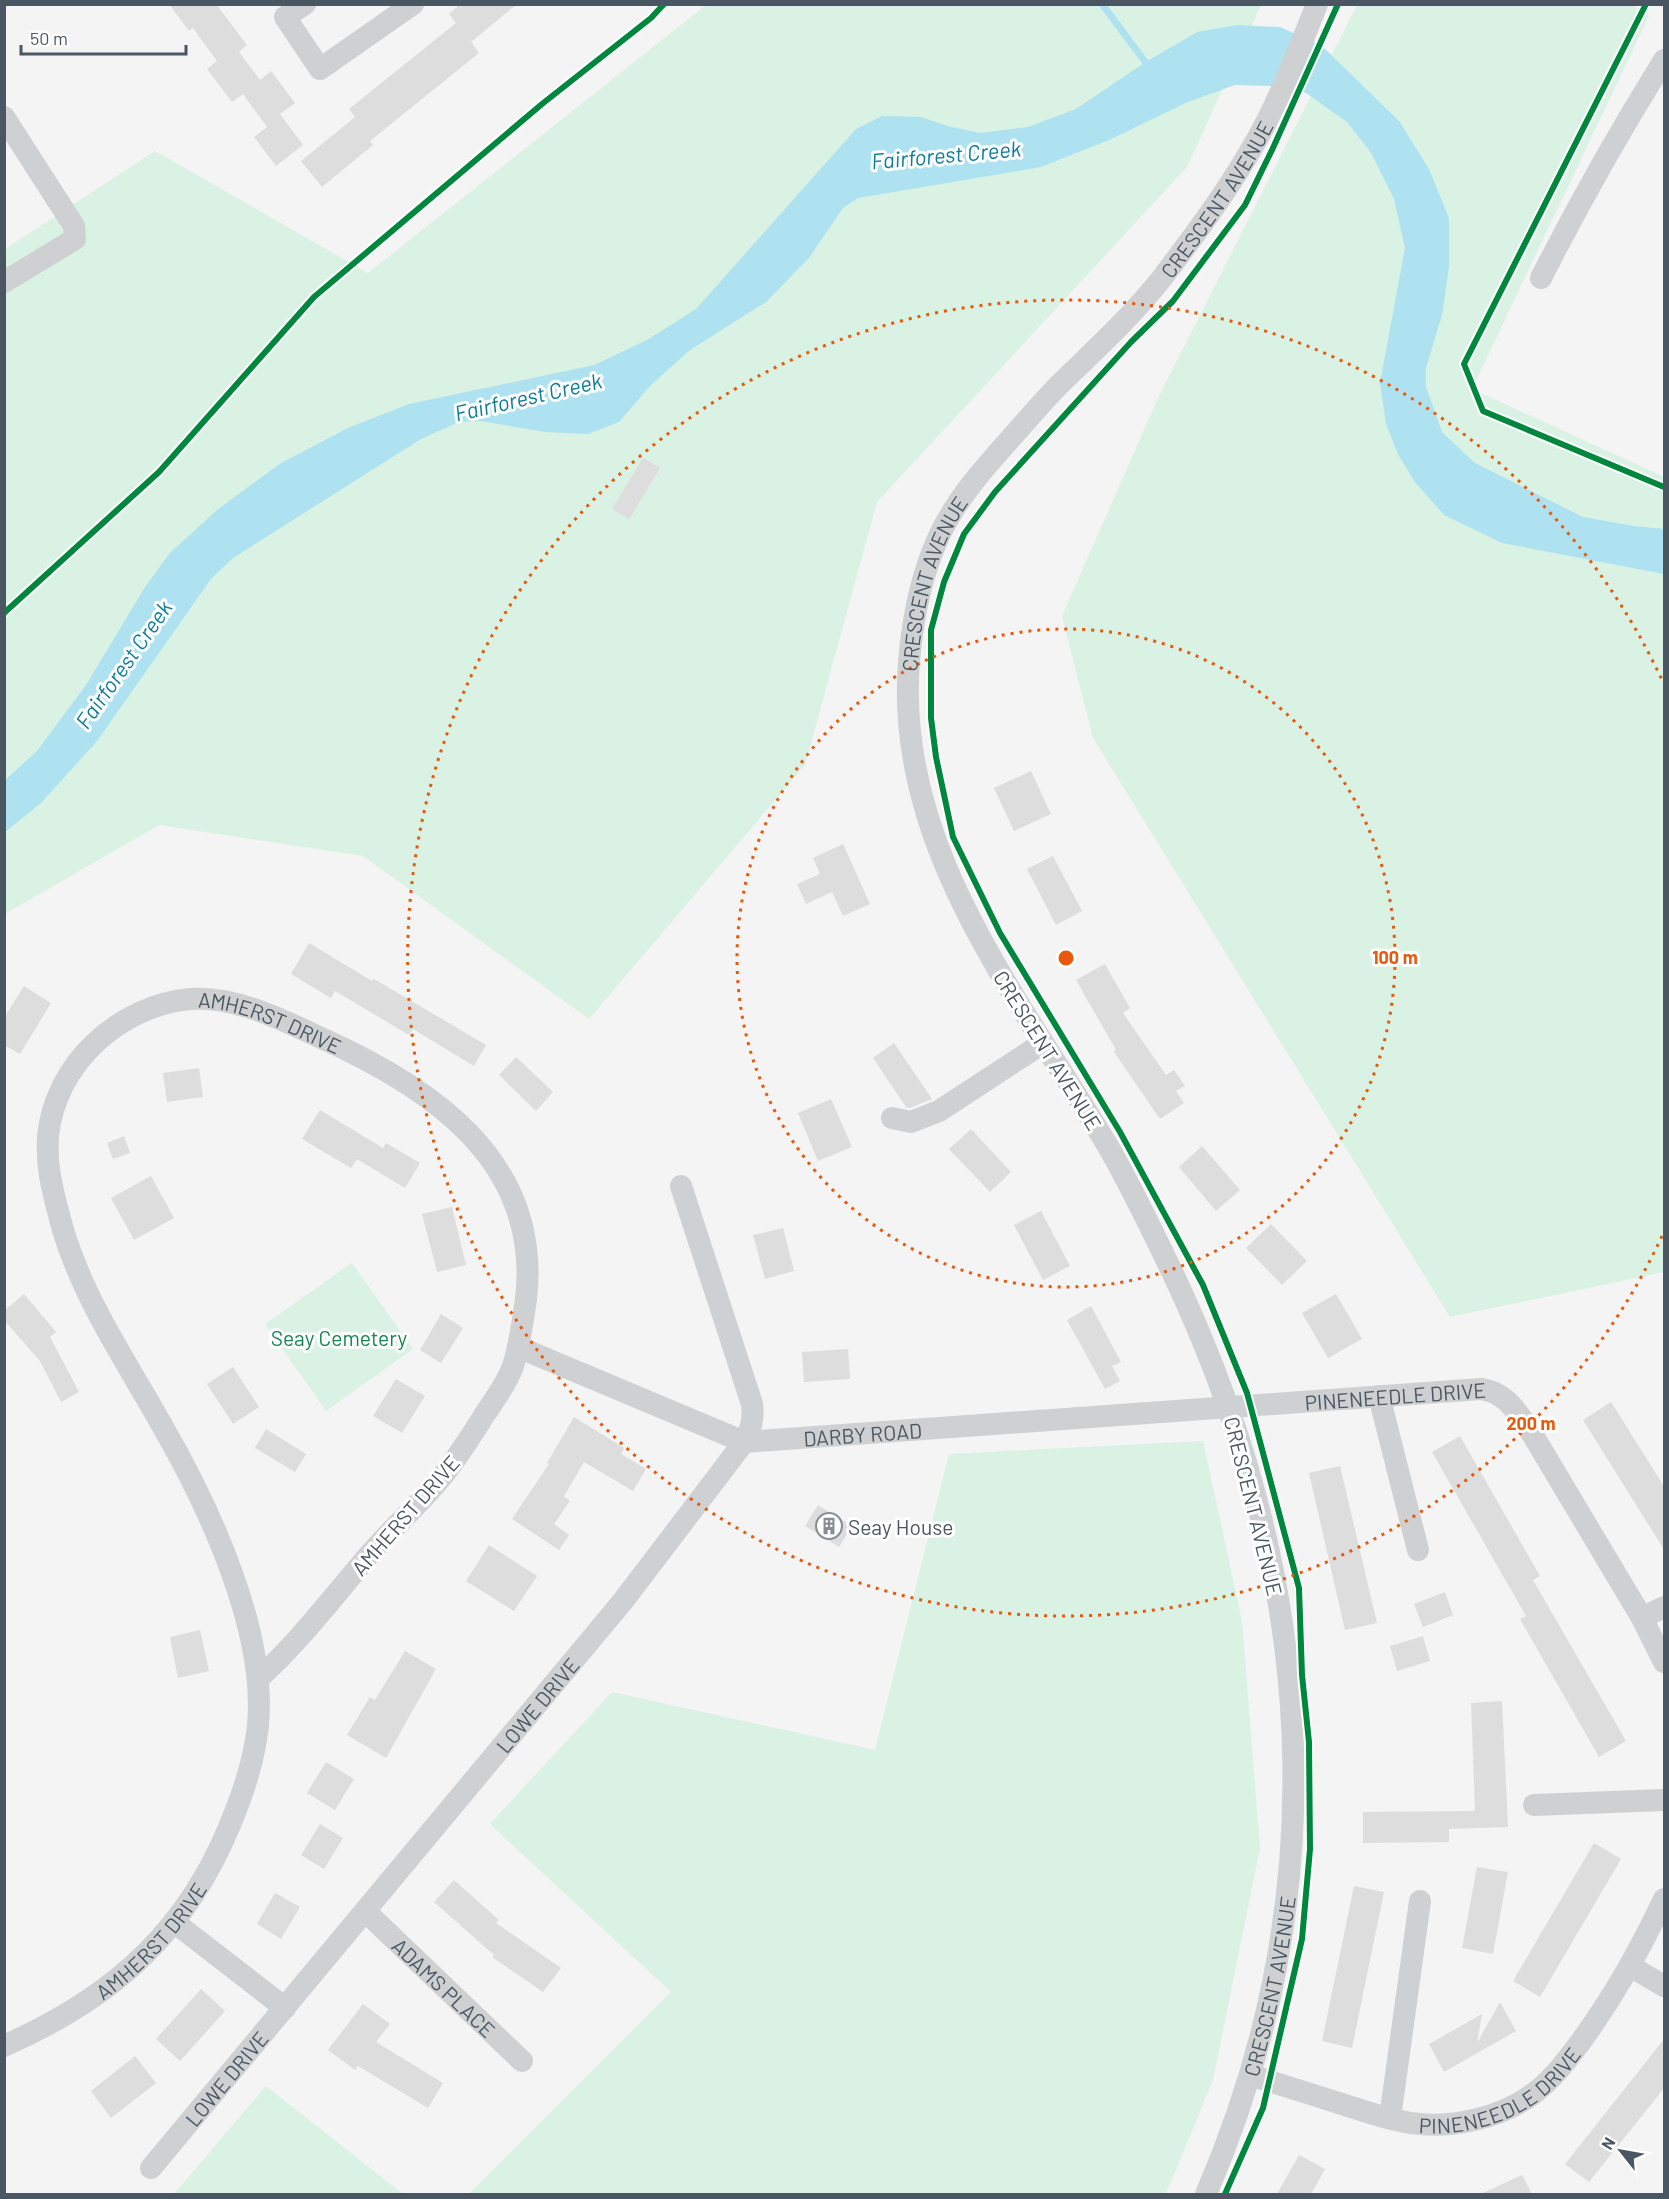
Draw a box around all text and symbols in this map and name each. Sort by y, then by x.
scale bar [21,18,186,56]
text: 50 m [30,27,68,49]
street label: CRESCENT AVENUE [1155,116,1277,282]
water label: Fairforest Creek [870,134,1022,173]
water label: Fairforest Creek [452,366,604,426]
street label: CRESCENT AVENUE [896,491,972,672]
water label: Fairforest Creek [69,595,177,733]
text: 100 m [1372,946,1418,968]
centre of rings [1056,948,1076,968]
street label: CRESCENT AVENUE [989,966,1107,1134]
street label: AMHERST DRIVE [198,986,346,1058]
park label: Seay Cemetery [271,1325,408,1350]
street label: PINENEEDLE DRIVE [1304,1376,1487,1414]
text: 200 m [1506,1412,1556,1434]
street label: CRESCENT AVENUE [1220,1414,1288,1598]
street label: DARBY ROAD [802,1417,923,1450]
street label: AMHERST DRIVE [346,1450,464,1580]
building icon: Seay House [814,1511,844,1541]
place label: Seay House [848,1514,954,1539]
street label: LOWE DRIVE [490,1652,583,1757]
street label: AMHERST DRIVE [90,1877,211,2004]
street label: CRESCENT AVENUE [1237,1895,1299,2079]
street label: ADAMS PLACE [388,1932,501,2042]
street label: LOWE DRIVE [179,2026,273,2131]
street label: PINENEEDLE DRIVE [1418,2042,1585,2137]
north arrow [1591,2121,1651,2181]
text: N [1597,2134,1619,2152]

